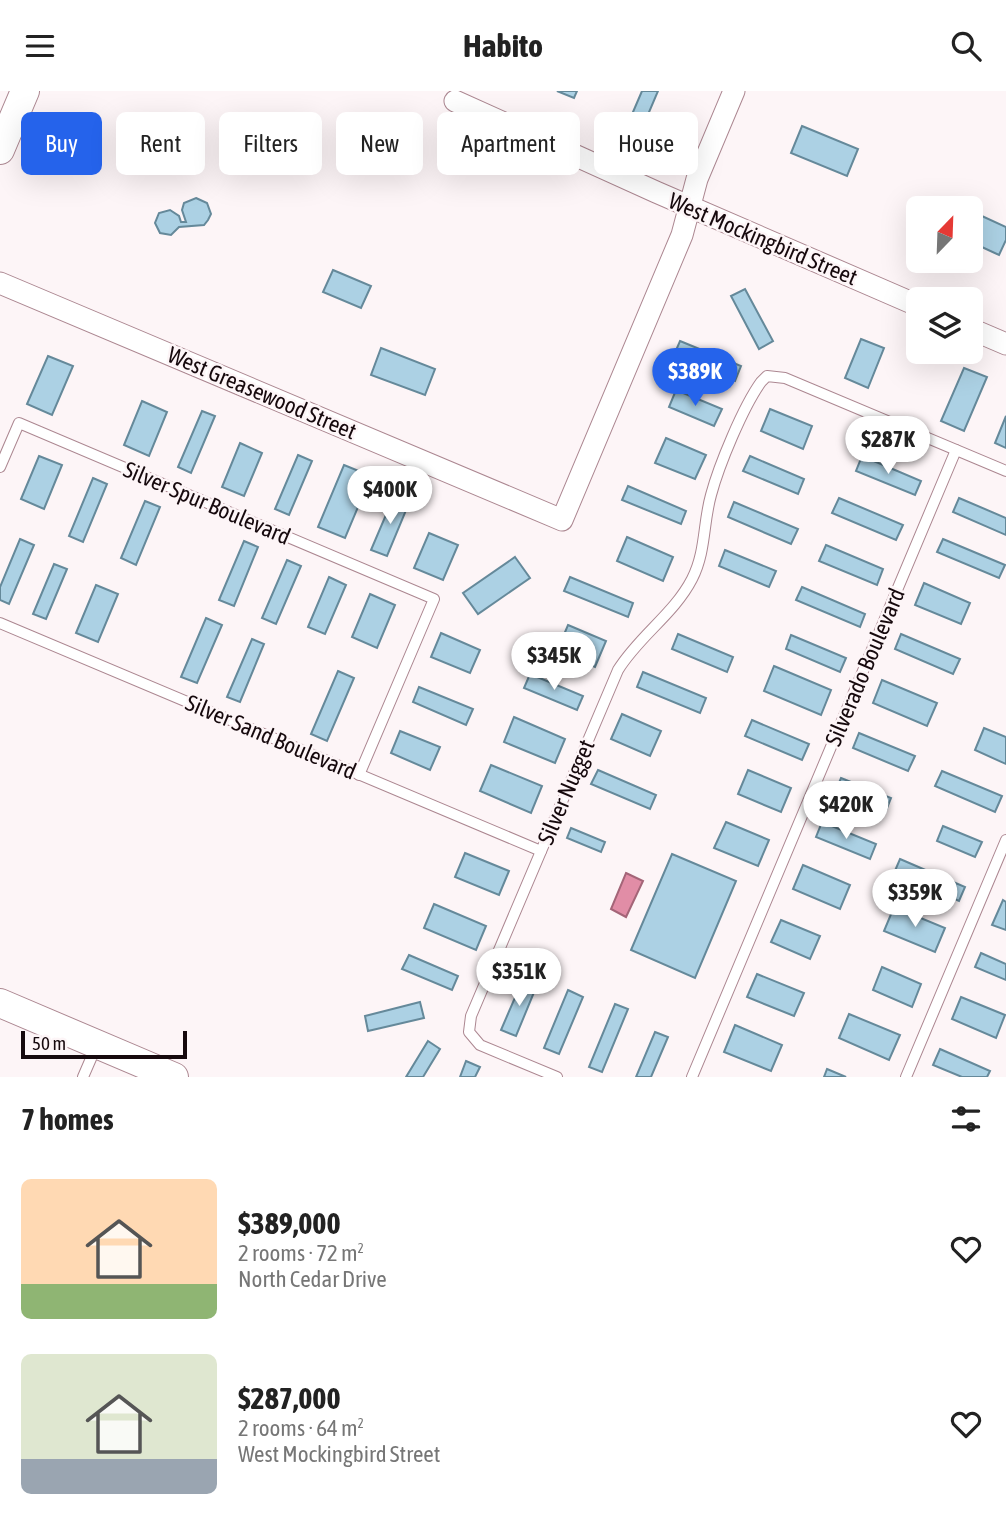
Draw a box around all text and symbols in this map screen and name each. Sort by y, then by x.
icon: menu [21,27,59,65]
text: Habito [463,27,543,64]
icon: search [947,27,985,65]
chip: Buy [21,112,102,175]
chip: Rent [116,112,205,175]
chip: Filters [219,112,322,175]
chip: New [336,112,423,175]
chip: Apartment [437,112,580,175]
chip: House [594,112,698,175]
street label: West Mockingbird Street [665,188,861,290]
north arrow [906,196,984,273]
map controls [906,196,983,364]
button: layers [906,287,983,364]
street label: West Greasewood Street [164,341,360,445]
pin: $389K [646,349,744,408]
text: $389K [668,358,722,384]
pin: $287K [839,417,937,476]
text: $287K [861,426,915,452]
street label: Silver Spur Boulevard [120,456,294,550]
pin: $400K [341,467,439,526]
text: $400K [363,476,417,502]
street label: Silverado Boulevard [820,584,910,750]
pin: $345K [505,633,603,692]
text: $345K [527,642,581,668]
street label: Silver Sand Boulevard [182,689,360,785]
street label: Silver Nugget [532,736,600,848]
pin: $420K [797,781,895,841]
text: $420K [819,791,873,817]
pin: $359K [866,869,964,929]
text: $359K [888,879,942,905]
pin: $351K [470,949,568,1008]
text: $351K [492,958,546,984]
scale bar [21,1028,187,1060]
text: 50 m [32,1032,66,1054]
icon: filters [947,1100,985,1138]
text: 7 homes [21,1102,114,1136]
text: $389,000 [238,1206,341,1240]
icon: home [77,1207,161,1291]
icon: heart [947,1230,985,1268]
text: 2 rooms · 72 m² [238,1240,364,1266]
text: North Cedar Drive [238,1266,387,1292]
text: $287,000 [238,1381,341,1415]
icon: home [77,1382,161,1466]
icon: heart [947,1405,985,1443]
text: 2 rooms · 64 m² [238,1415,364,1441]
text: West Mockingbird Street [238,1441,440,1467]

